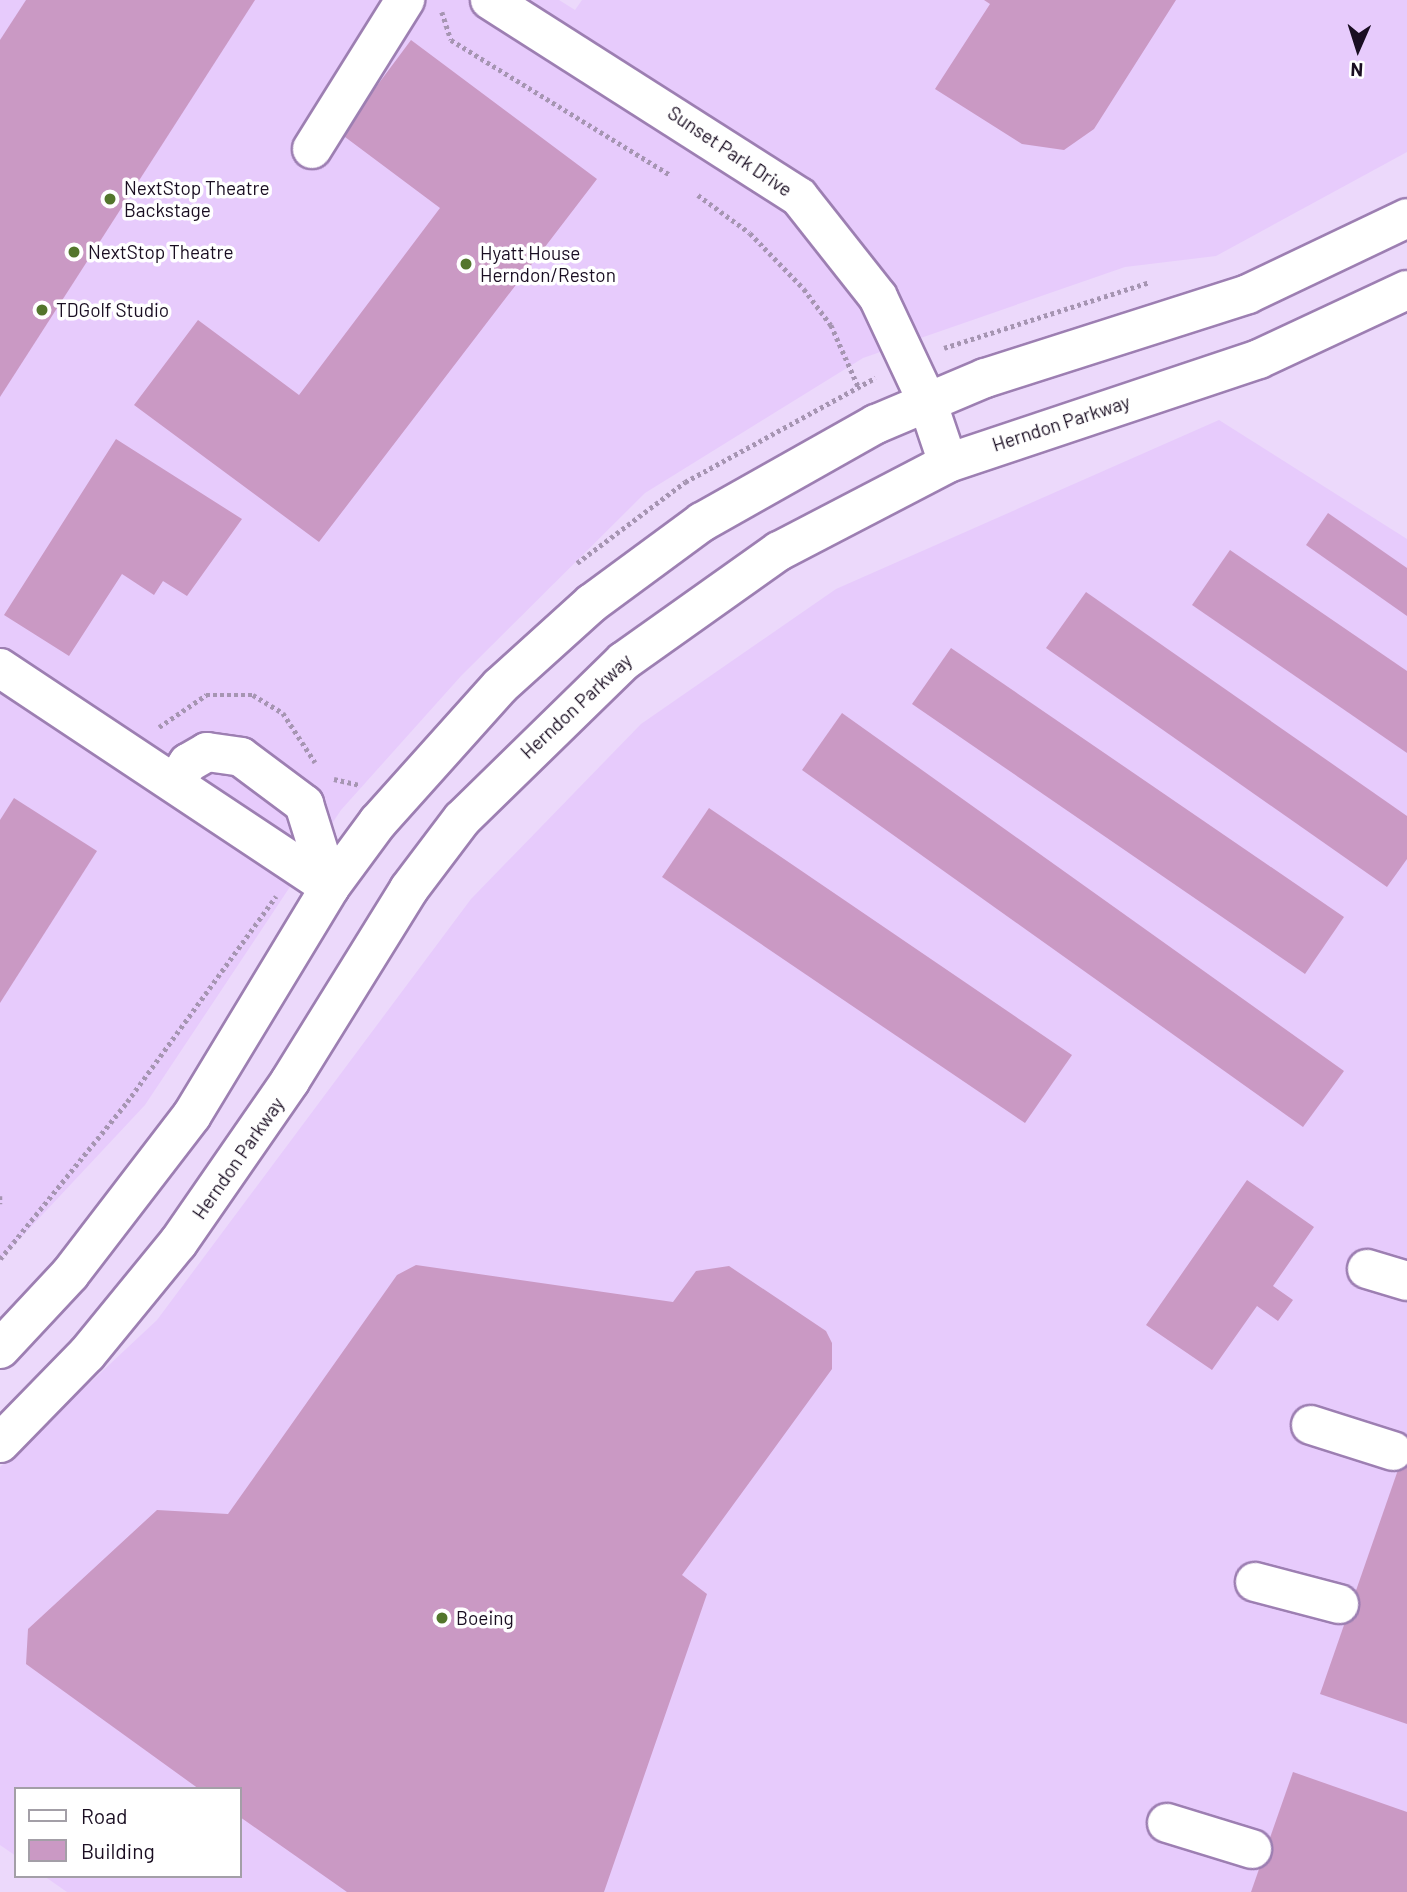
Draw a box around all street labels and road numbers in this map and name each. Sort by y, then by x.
street label: Sunset Park Drive [664,101,796,201]
street label: Herndon Parkway [989,390,1133,456]
street label: Herndon Parkway [516,649,636,763]
street label: Herndon Parkway [188,1093,288,1223]

